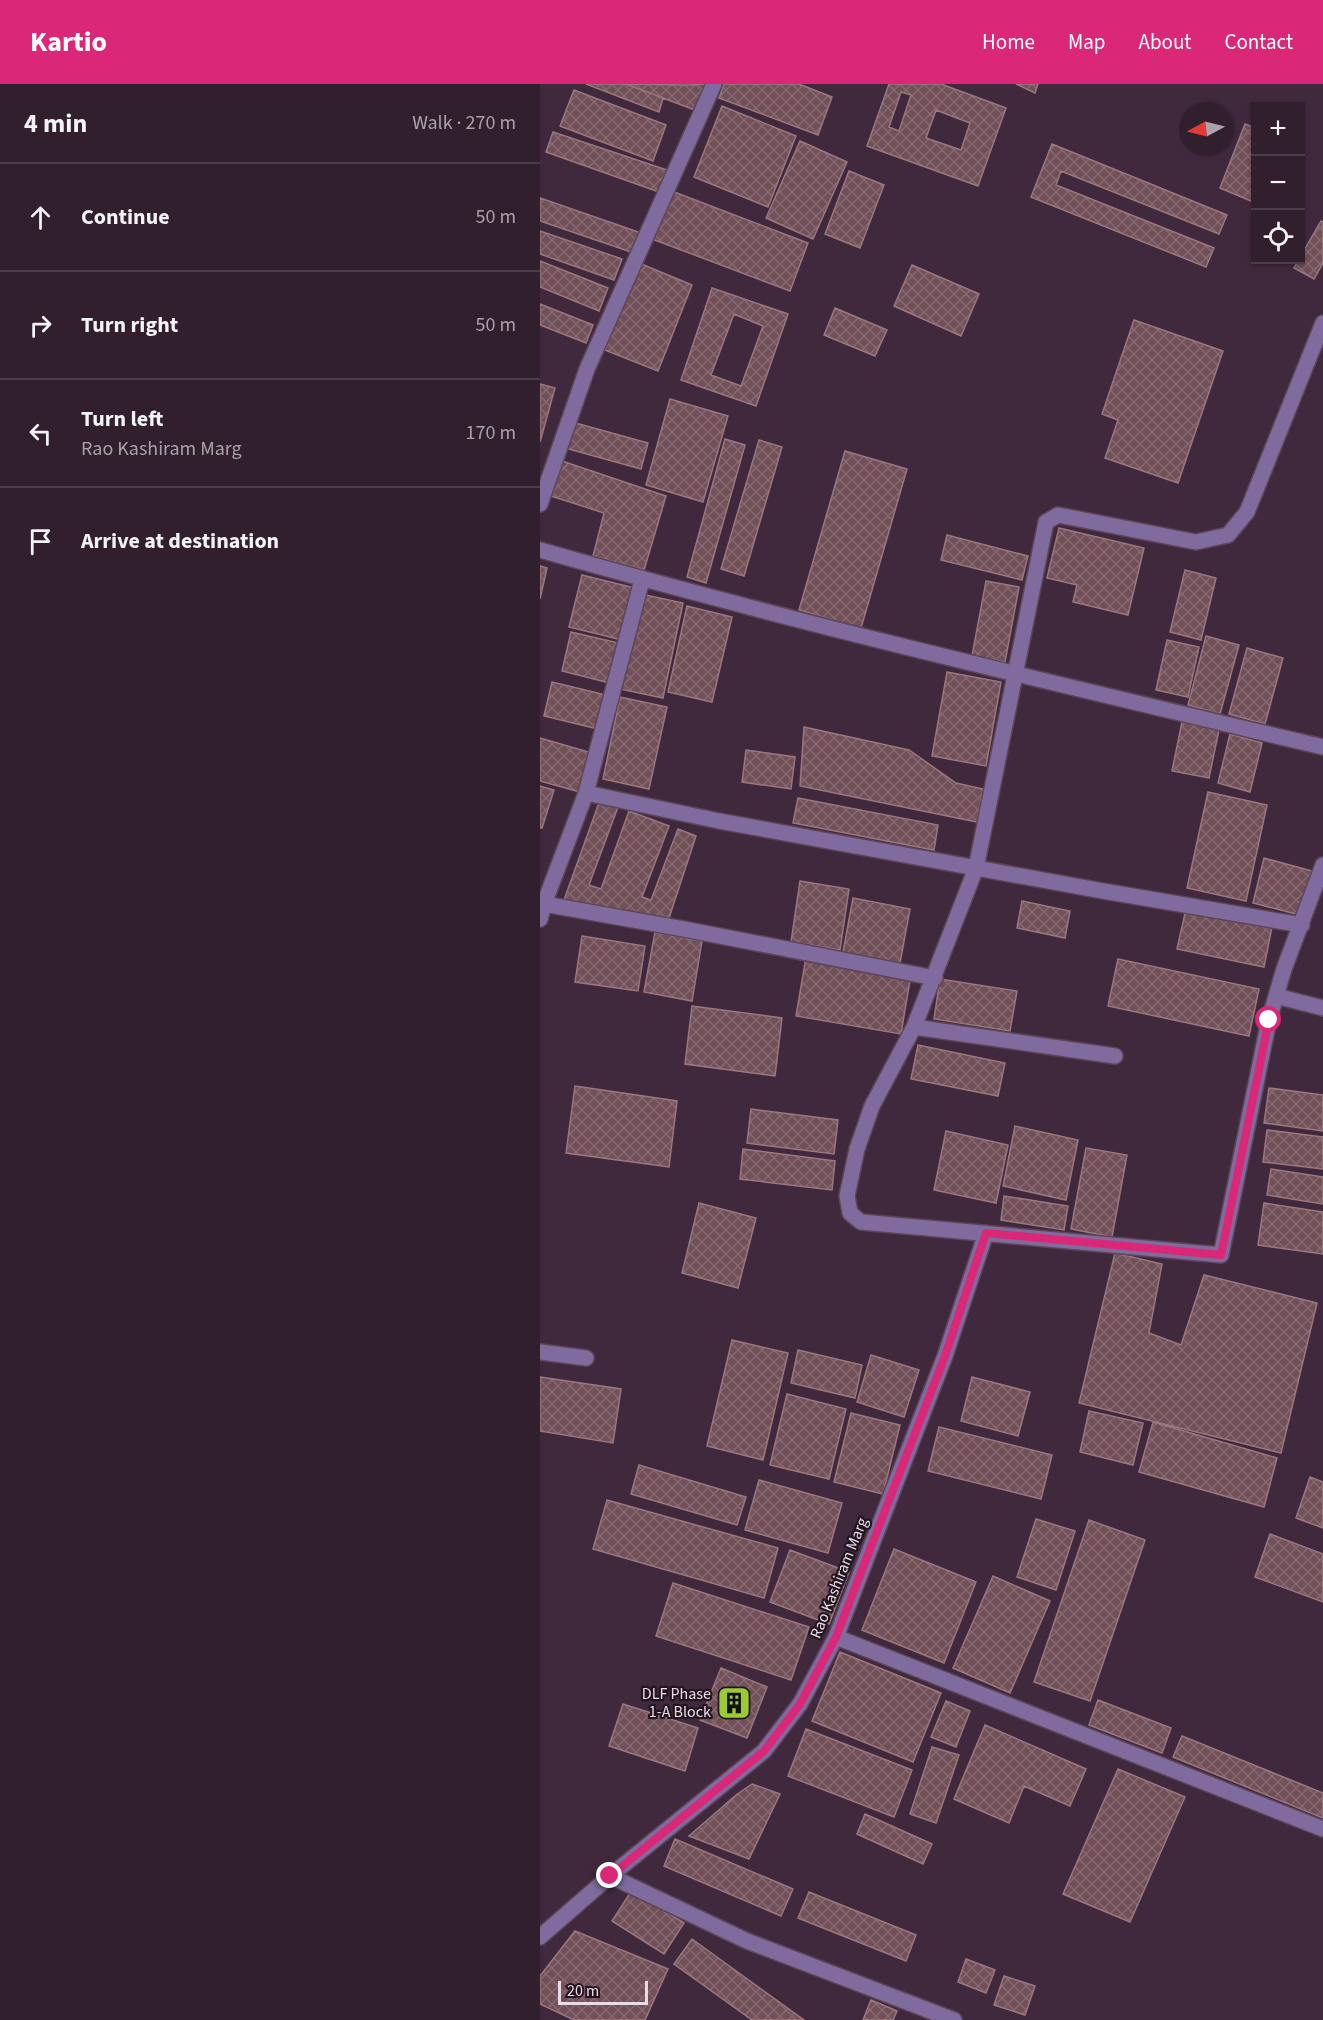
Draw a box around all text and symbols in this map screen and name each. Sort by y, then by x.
text: Kartio [30,22,107,62]
text: Home [982,27,1035,57]
text: Map [1068,27,1106,57]
text: About [1139,27,1191,57]
text: Contact [1224,27,1293,57]
north arrow [1179,102,1233,156]
map controls [1251,102,1305,264]
button: + [1251,102,1305,156]
text: 4 min [24,105,87,142]
text: Walk · 270 m [412,109,516,137]
button: − [1251,156,1305,210]
icon: ahead [24,201,57,234]
text: Continue [81,201,170,233]
text: 50 m [476,203,516,231]
button: locate [1251,210,1305,264]
icon: right [24,309,57,342]
text: Turn right [81,309,178,341]
text: 50 m [476,311,516,339]
text: Turn left [81,403,163,435]
icon: left [24,417,57,450]
text: 170 m [466,419,516,447]
text: Rao Kashiram Marg [81,435,242,463]
icon: arrive [24,525,57,558]
text: Arrive at destination [81,525,279,557]
route start [1255,1006,1281,1032]
street label: Rao Kashiram Marg [805,1514,873,1642]
place label: DLF Phase 1-A Block [642,1683,711,1723]
building icon: DLF Phase 1-A Block [716,1685,752,1721]
route end [596,1862,622,1888]
scale bar [558,1978,648,2006]
text: 20 m [567,1980,599,2002]

